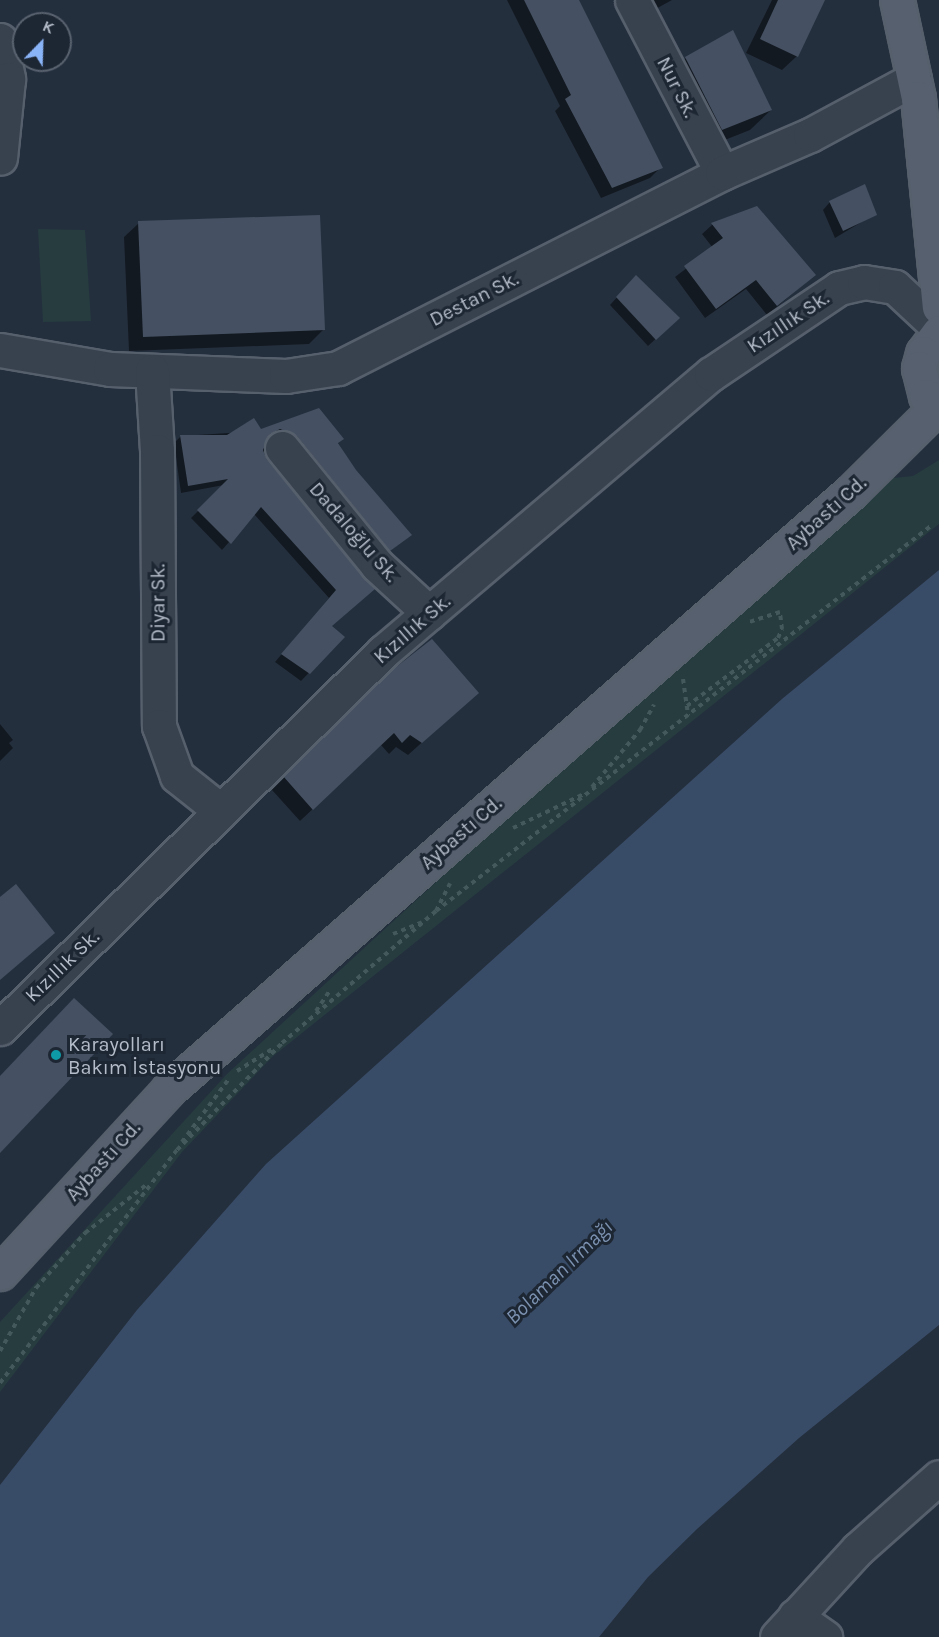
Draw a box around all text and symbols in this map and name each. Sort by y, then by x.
north arrow [12,12,72,72]
text: K [40,16,57,38]
street label: Nur Sk. [652,53,702,121]
street label: Destan Sk. [426,266,522,332]
street label: Kızıllık Sk. [742,286,834,358]
street label: Aybastı Cd. [781,471,871,555]
street label: Dadaloğlu Sk. [304,477,404,587]
street label: Diyar Sk. [146,564,170,642]
street label: Kızıllık Sk. [369,589,455,669]
street label: Aybastı Cd. [416,791,506,875]
street label: Kızıllık Sk. [20,925,104,1007]
place label: Karayolları Bakım İstasyonu [68,1032,221,1079]
marker: Karayolları Bakım İstasyonu [49,1048,63,1062]
street label: Aybastı Cd. [61,1116,145,1206]
water label: Bolaman Irmağı [500,1215,618,1329]

